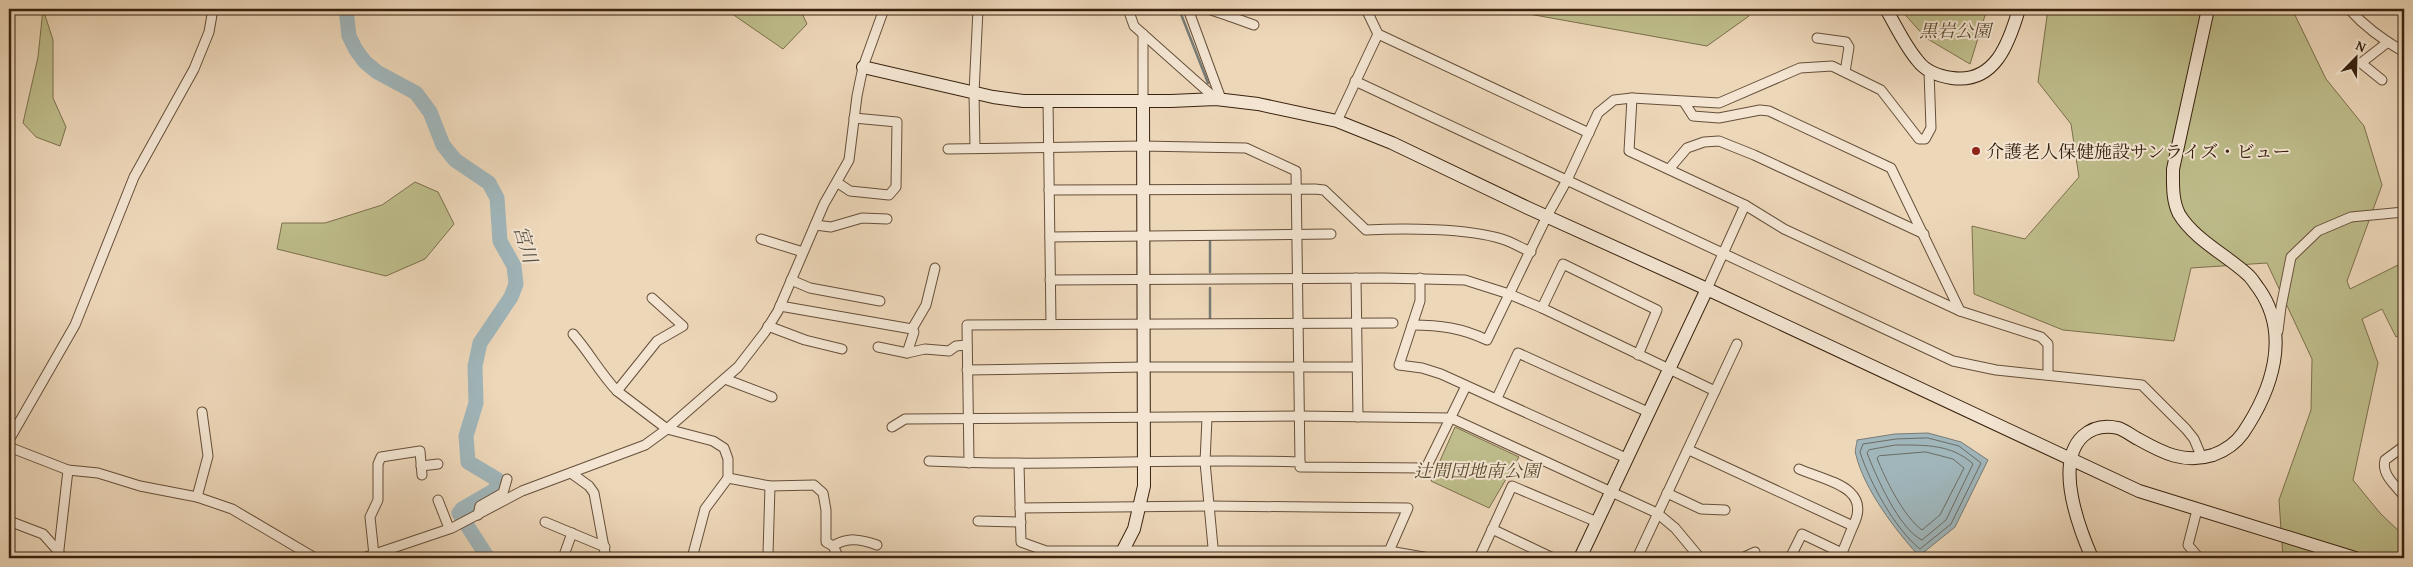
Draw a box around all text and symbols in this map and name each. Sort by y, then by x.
park label: 黒岩公園 [1919,17,1994,44]
north arrow [2330,32,2380,82]
text: N [2353,35,2370,57]
place label: 介護老人保健施設サンライズ・ビュー [1986,138,2290,165]
marker: 介護老人保健施設サンライズ・ビュー [1970,145,1982,157]
water label: 宮川 [507,222,546,268]
park label: 辻間団地南公園 [1414,457,1543,484]

